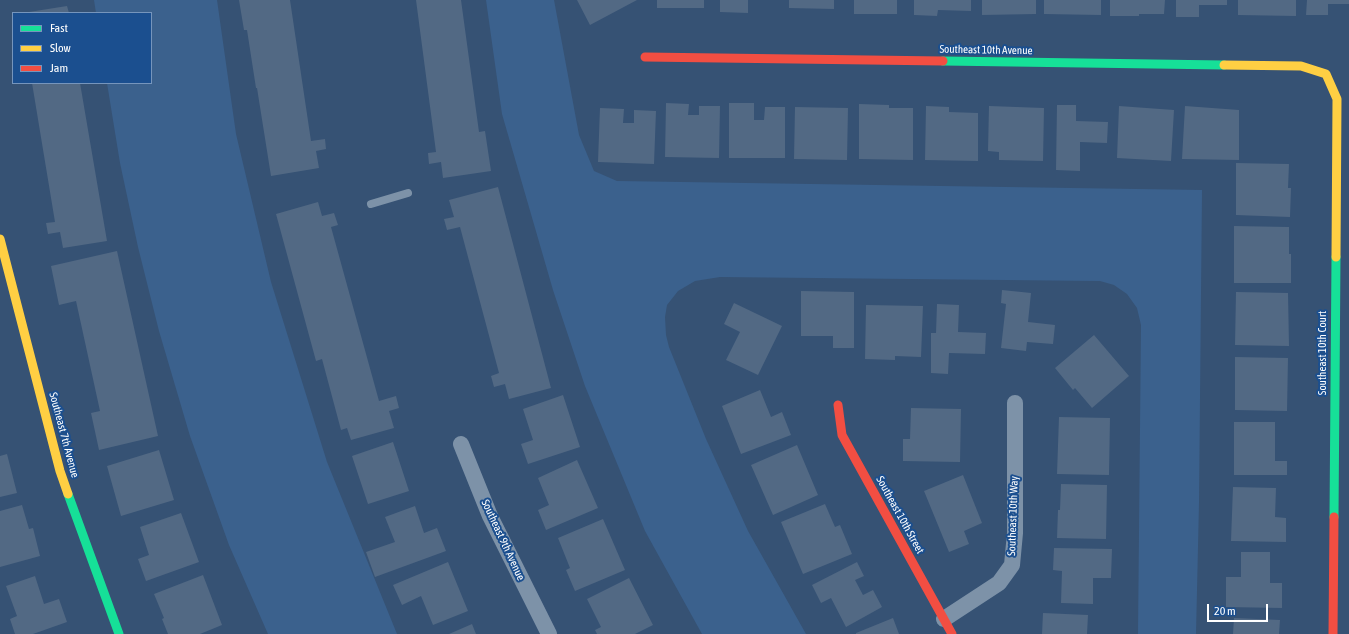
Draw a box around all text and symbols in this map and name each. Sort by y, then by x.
legend [12,12,152,84]
text: Fast [50,21,68,35]
text: Slow [50,41,71,55]
street label: Southeast 10th Avenue [939,43,1033,57]
text: Jam [50,61,68,75]
street label: Southeast 10th Court [1316,311,1330,395]
street label: Southeast 7th Avenue [46,391,82,479]
street label: Southeast 10th Street [873,474,927,556]
street label: Southeast 10th Way [1005,476,1021,556]
street label: Southeast 9th Avenue [478,497,528,583]
scale bar [1209,596,1270,622]
text: 20 m [1214,604,1236,618]

